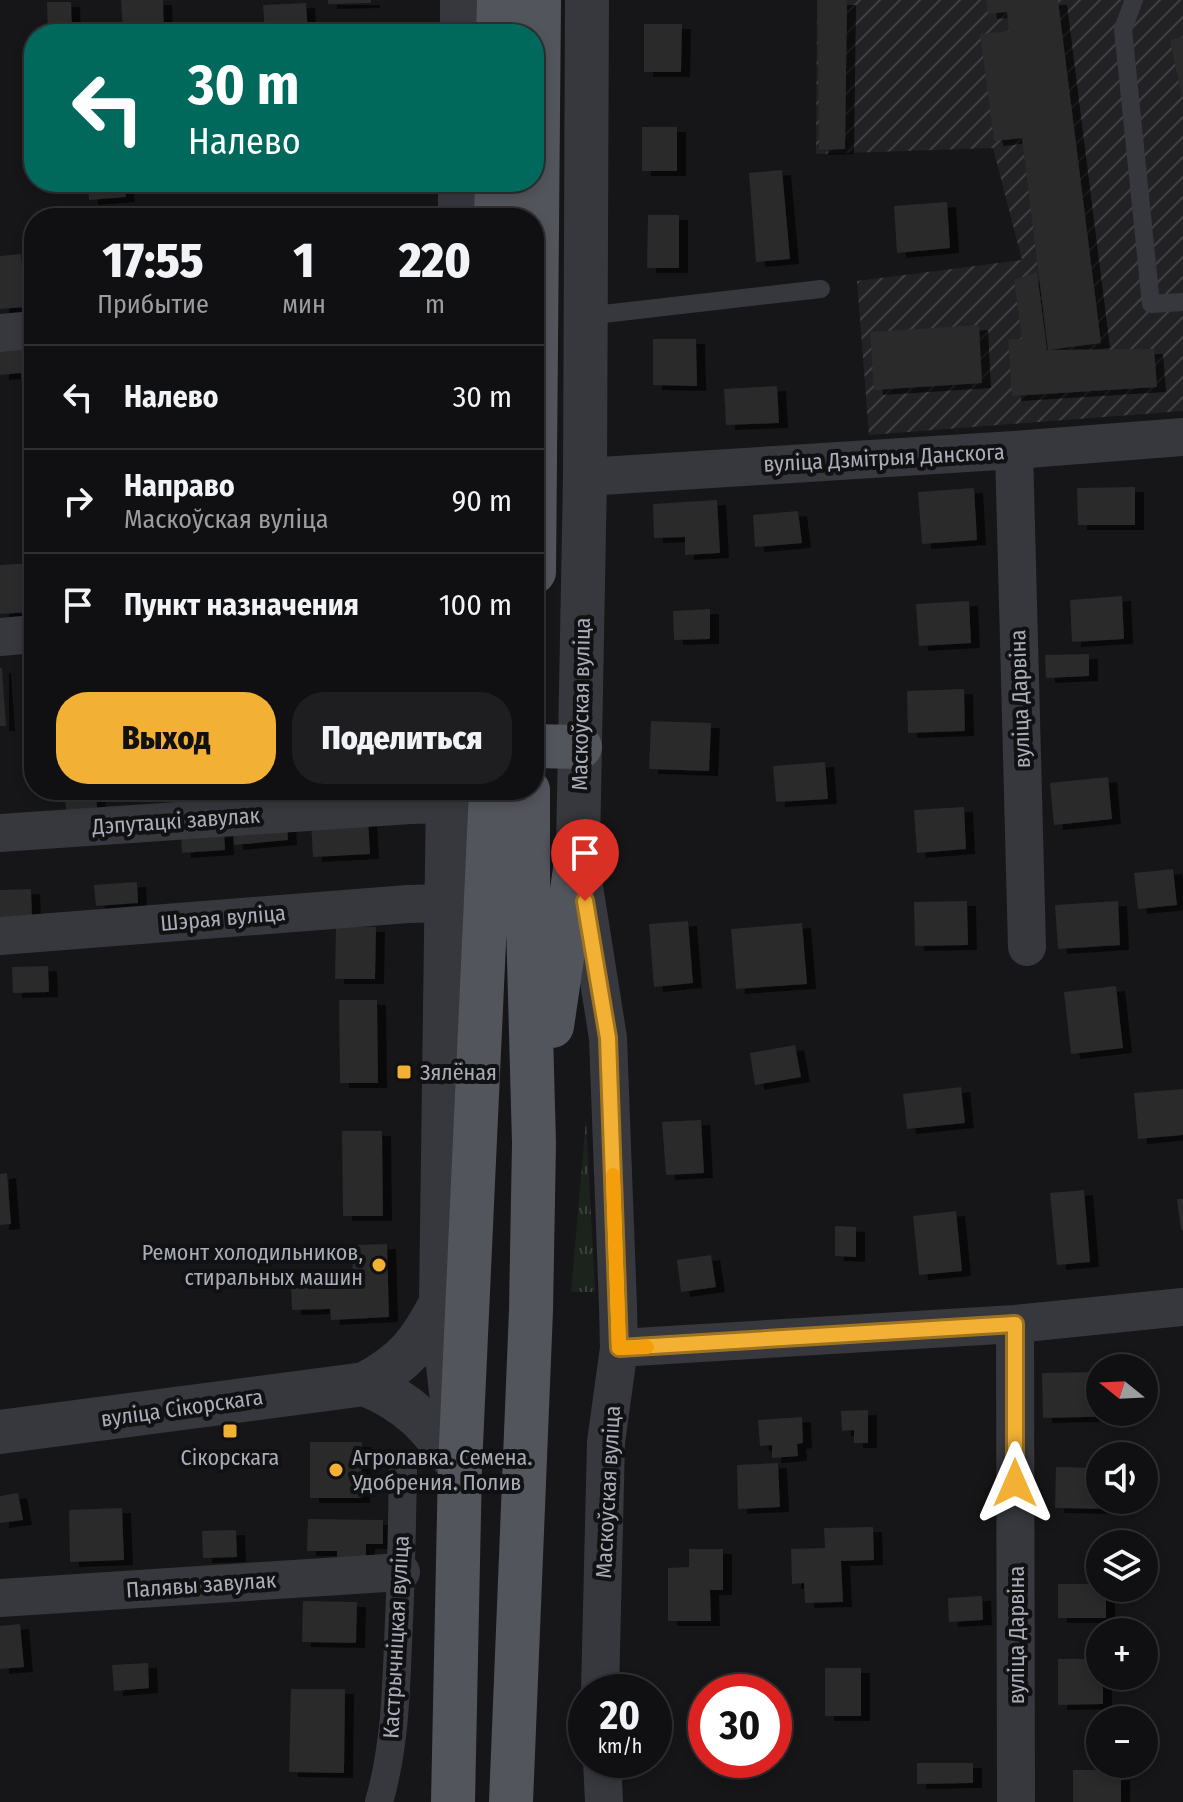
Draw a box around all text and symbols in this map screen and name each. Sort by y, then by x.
text: 30 m [188,52,299,119]
icon: left [56,56,160,160]
text: Налево [188,120,301,164]
text: 17:55 [103,232,204,290]
text: 1 [294,232,314,290]
text: 220 [399,232,471,290]
text: Прибытие [97,289,209,320]
text: мин [282,289,326,320]
text: m [425,289,445,320]
icon: left [56,375,100,419]
text: Налево [124,379,219,415]
text: 30 m [453,379,512,415]
street label: вуліца Дзмітрыя Данскога [763,438,1005,478]
text: Направо [124,468,235,504]
icon: right [56,479,100,523]
text: 90 m [452,483,512,519]
text: Маскоўская вуліца [124,504,329,535]
icon: arrive [56,583,100,627]
text: Пункт назначения [124,587,359,623]
text: 100 m [439,587,512,623]
street label: Маскоўская вуліца [566,617,596,791]
street label: вуліца Дарвіна [1004,629,1036,769]
button: Выход [56,692,276,784]
button: Поделиться [292,692,512,784]
street label: Дэпутацкі завулак [90,802,261,840]
pin [551,819,619,901]
icon: arrive [563,831,607,875]
street label: Шэрая вуліца [159,899,287,937]
place label: Зялёная [420,1059,497,1086]
marker: Зялёная [395,1063,413,1081]
place label: Ремонт холодильников, стиральных машин [142,1239,363,1291]
marker: Ремонт холодильников, стиральных машин [370,1256,388,1274]
north arrow [1086,1354,1158,1426]
map controls [1086,1354,1158,1778]
street label: вуліца Сікорскага [99,1383,265,1433]
street label: Маскоўская вуліца [590,1405,626,1579]
marker: Сікорскага [221,1422,239,1440]
position arrow [973,1441,1057,1525]
button: sound [1086,1442,1158,1514]
place label: Сікорскага [181,1444,279,1471]
place label: Агролавка. Семена. Удобрения. Полив [351,1444,532,1496]
marker: Агролавка. Семена. Удобрения. Полив [327,1461,345,1479]
button: layers [1086,1530,1158,1602]
street label: Кастрычніцкая вуліца [377,1535,415,1739]
street label: Палявы завулак [125,1566,278,1604]
street label: вуліца Дарвіна [1003,1566,1030,1704]
button: + [1086,1618,1158,1690]
speed limit sign: 30 [688,1674,792,1778]
text: 20 [600,1692,640,1740]
button: − [1086,1706,1158,1778]
text: km/h [598,1734,642,1758]

